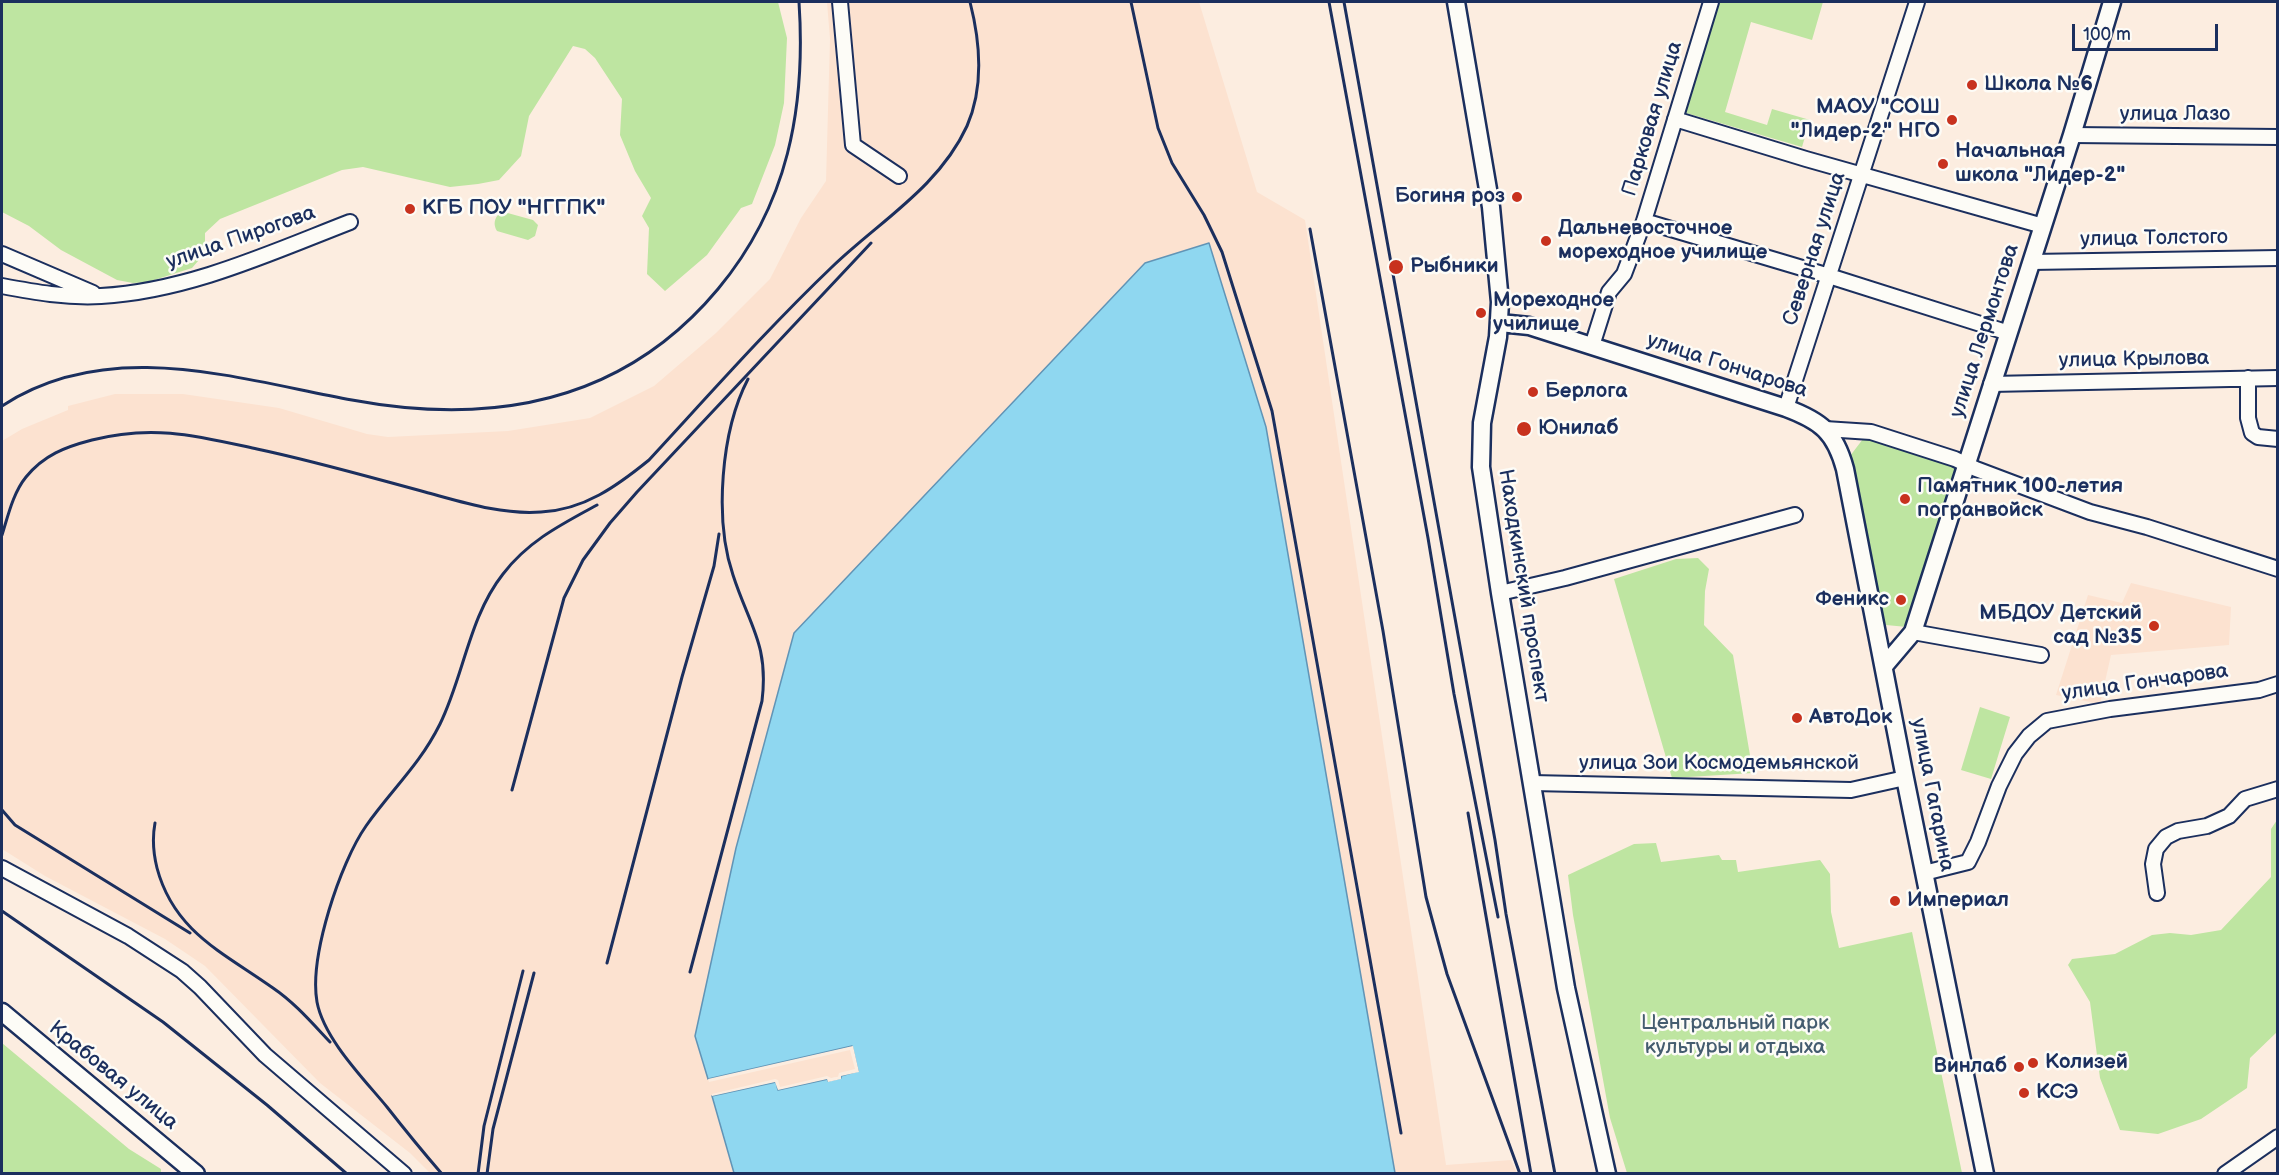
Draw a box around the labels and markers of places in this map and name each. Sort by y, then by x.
place label: Школа №6 [1984,72,2093,98]
marker: Школа №6 [1965,78,1979,92]
place label: МАОУ "СОШ "Лидер-2" НГО [1790,95,1940,145]
marker: МАОУ "СОШ "Лидер-2" НГО [1945,113,1959,127]
place label: Начальная школа "Лидер-2" [1955,139,2125,189]
marker: Начальная школа "Лидер-2" [1936,157,1950,171]
place label: Богиня роз [1395,184,1505,210]
marker: Богиня роз [1510,190,1524,204]
place label: КГБ ПОУ "НГГПК" [422,196,605,222]
marker: КГБ ПОУ "НГГПК" [403,202,417,216]
place label: Дальневосточное мореходное училище [1558,216,1767,266]
marker: Дальневосточное мореходное училище [1539,234,1553,248]
place label: Рыбники [1410,254,1498,280]
marker: Рыбники [1387,258,1405,276]
place label: Мореходное училище [1493,288,1614,338]
marker: Мореходное училище [1474,306,1488,320]
place label: Берлога [1545,379,1627,405]
marker: Берлога [1526,385,1540,399]
place label: Юнилаб [1538,416,1619,442]
marker: Юнилаб [1515,420,1533,438]
place label: Памятник 100-летия погранвойск [1917,474,2123,524]
marker: Памятник 100-летия погранвойск [1898,492,1912,506]
place label: Феникс [1816,587,1889,613]
marker: Феникс [1894,593,1908,607]
place label: МБДОУ Детский сад №35 [1979,601,2142,651]
marker: МБДОУ Детский сад №35 [2147,619,2161,633]
place label: АвтоДок [1809,705,1892,731]
marker: АвтоДок [1790,711,1804,725]
place label: Империал [1907,888,2009,914]
marker: Империал [1888,894,1902,908]
place label: Колизей [2045,1050,2128,1076]
place label: Винлаб [1933,1054,2007,1080]
marker: Колизей [2026,1056,2040,1070]
marker: Винлаб [2012,1060,2026,1074]
place label: КСЭ [2036,1080,2078,1106]
marker: КСЭ [2017,1086,2031,1100]

